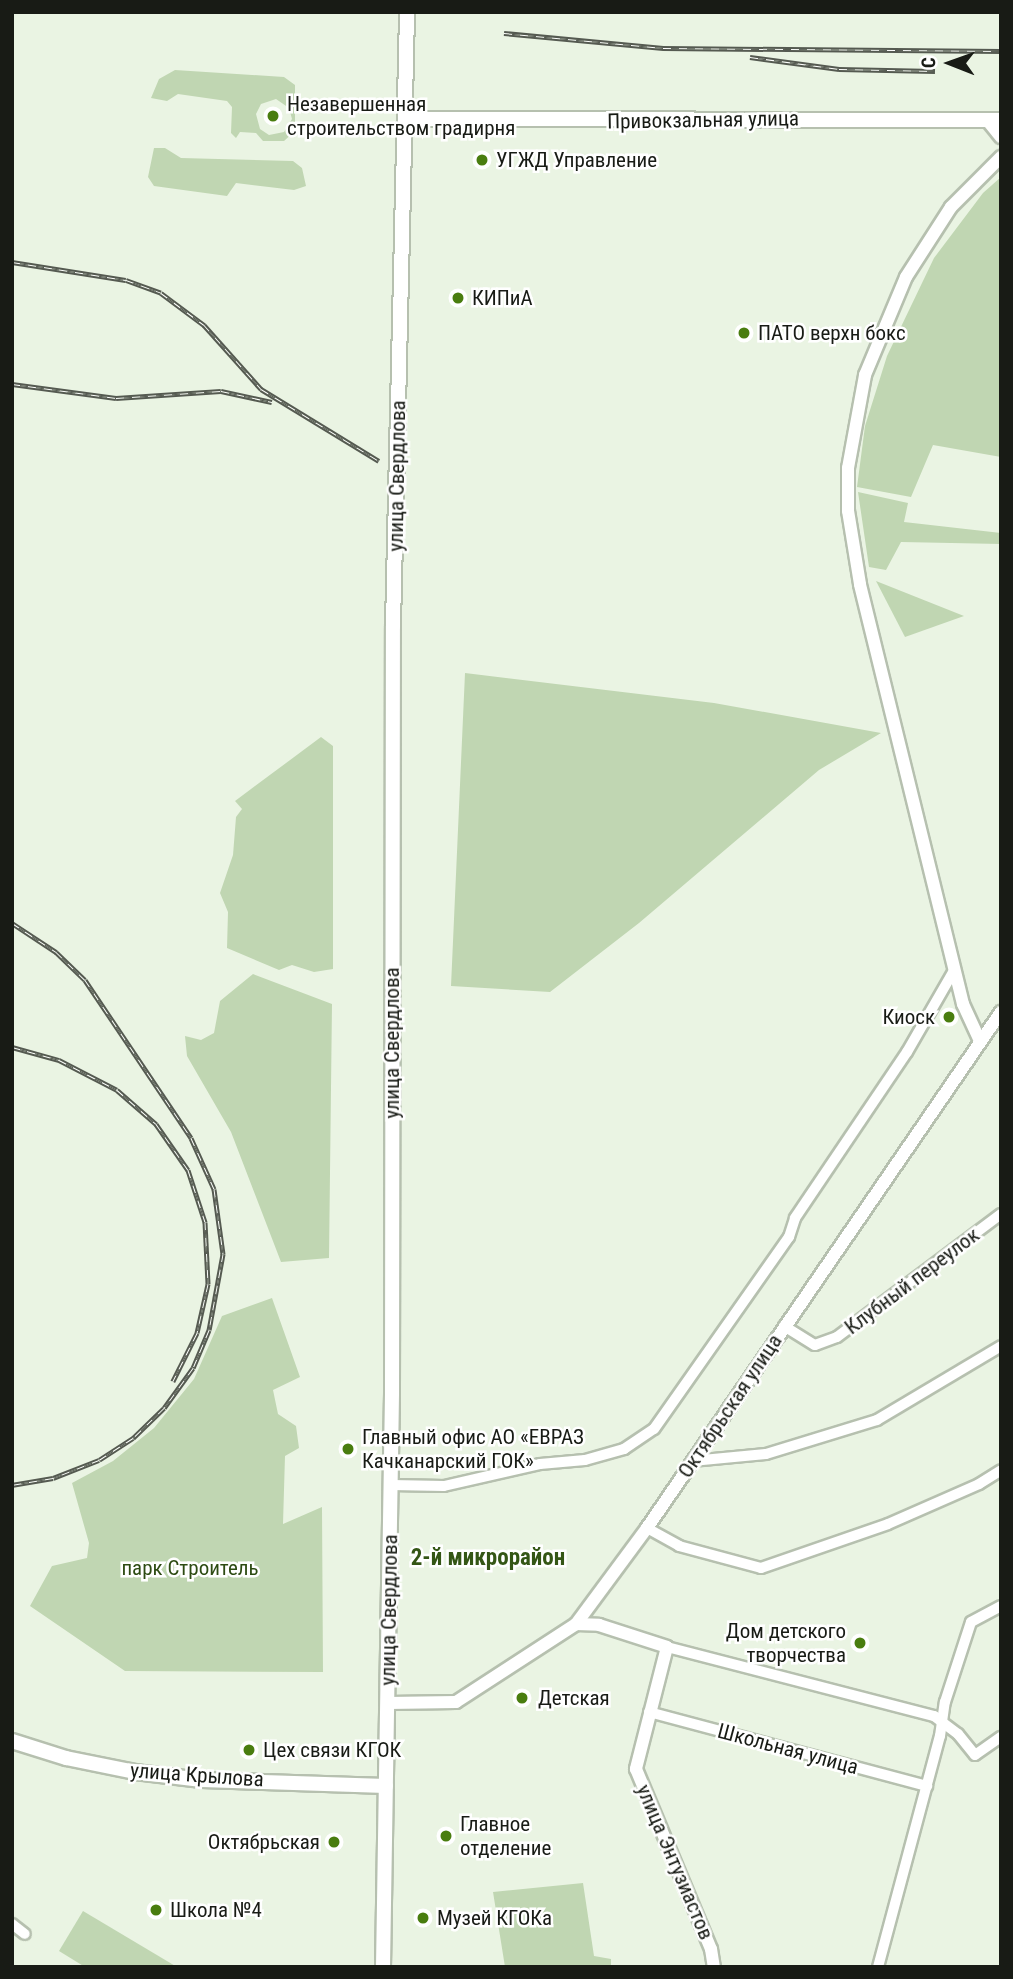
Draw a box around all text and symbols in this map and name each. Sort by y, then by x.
north arrow [915,28,985,98]
text: С [917,57,940,68]
place label: Незавершенная строительством градирня [287,91,515,141]
street label: Привокзальная улица [607,106,799,134]
marker: Незавершенная строительством градирня [265,108,281,124]
place label: УГЖД Управление [496,147,657,173]
marker: УГЖД Управление [474,152,490,168]
place label: КИПиА [472,285,533,311]
marker: КИПиА [450,290,466,306]
place label: ПАТО верхн бокс [758,320,906,346]
marker: ПАТО верхн бокс [736,325,752,341]
street label: улица Свердлова [383,400,411,552]
street label: улица Свердлова [379,967,405,1119]
place label: Киоск [882,1004,935,1030]
marker: Киоск [941,1009,957,1025]
street label: Клубный переулок [840,1222,984,1340]
street label: Октябрьская улица [673,1329,787,1483]
place label: Главный офис АО «ЕВРАЗ Качканарский ГОК» [362,1424,584,1474]
marker: Главный офис АО «ЕВРАЗ Качканарский ГОК» [340,1441,356,1457]
street label: улица Свердлова [375,1534,403,1686]
district label: 2-й микрорайон [411,1544,565,1572]
park label: парк Строитель [121,1555,259,1581]
place label: Дом детского творчества [726,1618,846,1668]
marker: Дом детского творчества [852,1635,868,1651]
place label: Детская [538,1685,610,1711]
marker: Детская [512,1688,532,1708]
street label: Школьная улица [715,1718,861,1780]
place label: Цех связи КГОК [263,1737,401,1763]
marker: Цех связи КГОК [241,1742,257,1758]
street label: улица Крылова [129,1758,265,1792]
street label: улица Энтузиастов [631,1781,719,1943]
place label: Главное отделение [460,1811,551,1861]
marker: Главное отделение [438,1828,454,1844]
place label: Октябрьская [208,1829,320,1855]
marker: Октябрьская [326,1834,342,1850]
place label: Школа №4 [170,1897,262,1923]
marker: Школа №4 [148,1902,164,1918]
place label: Музей КГОКа [437,1905,552,1931]
marker: Музей КГОКа [415,1910,431,1926]

